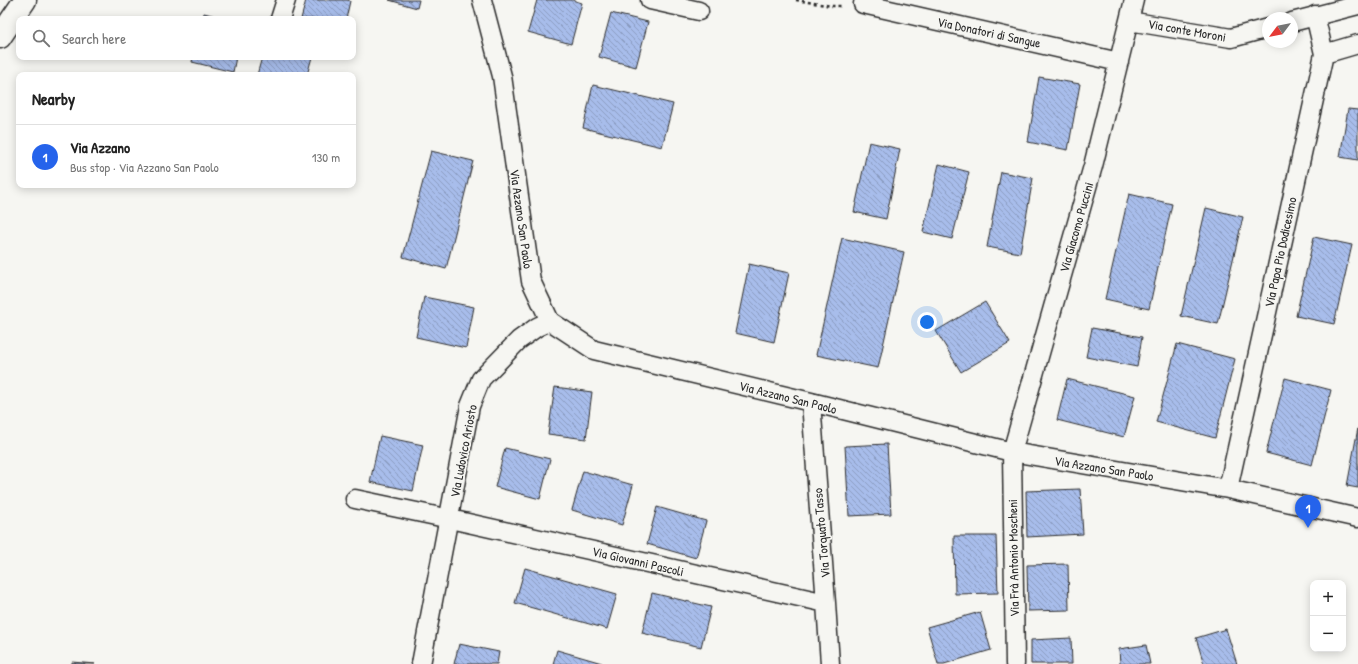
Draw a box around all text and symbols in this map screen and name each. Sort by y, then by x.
street label: Via Donatori di Sangue [936,12,1042,52]
north arrow [1262,12,1298,48]
street label: Via conte Moroni [1146,14,1228,46]
search box [16,16,356,60]
icon: search [30,27,52,49]
text: Search here [62,28,126,49]
text: Nearby [32,87,75,110]
text: Via Azzano [70,137,130,158]
text: 1 [43,148,47,166]
text: 130 m [312,148,340,166]
text: Bus stop · Via Azzano San Paolo [70,158,219,176]
street label: Via Azzano San Paolo [506,168,538,270]
street label: Via Giacomo Puccini [1055,180,1097,274]
street label: Via Papa Pio Dodicesimo [1260,195,1300,309]
your location [917,312,937,332]
street label: Via Azzano San Paolo [737,376,839,418]
street label: Via Ludovico Ariosto [445,403,481,499]
street label: Via Azzano San Paolo [1053,451,1155,485]
street label: Via Torquato Tasso [808,487,834,579]
pin: 1 [1295,495,1321,528]
street label: Via Frà Antonio Moscheni [1003,499,1023,617]
street label: Via Giovanni Pascoli [590,542,686,580]
map controls [1310,580,1346,652]
button: + [1310,580,1346,616]
button: − [1310,616,1346,652]

